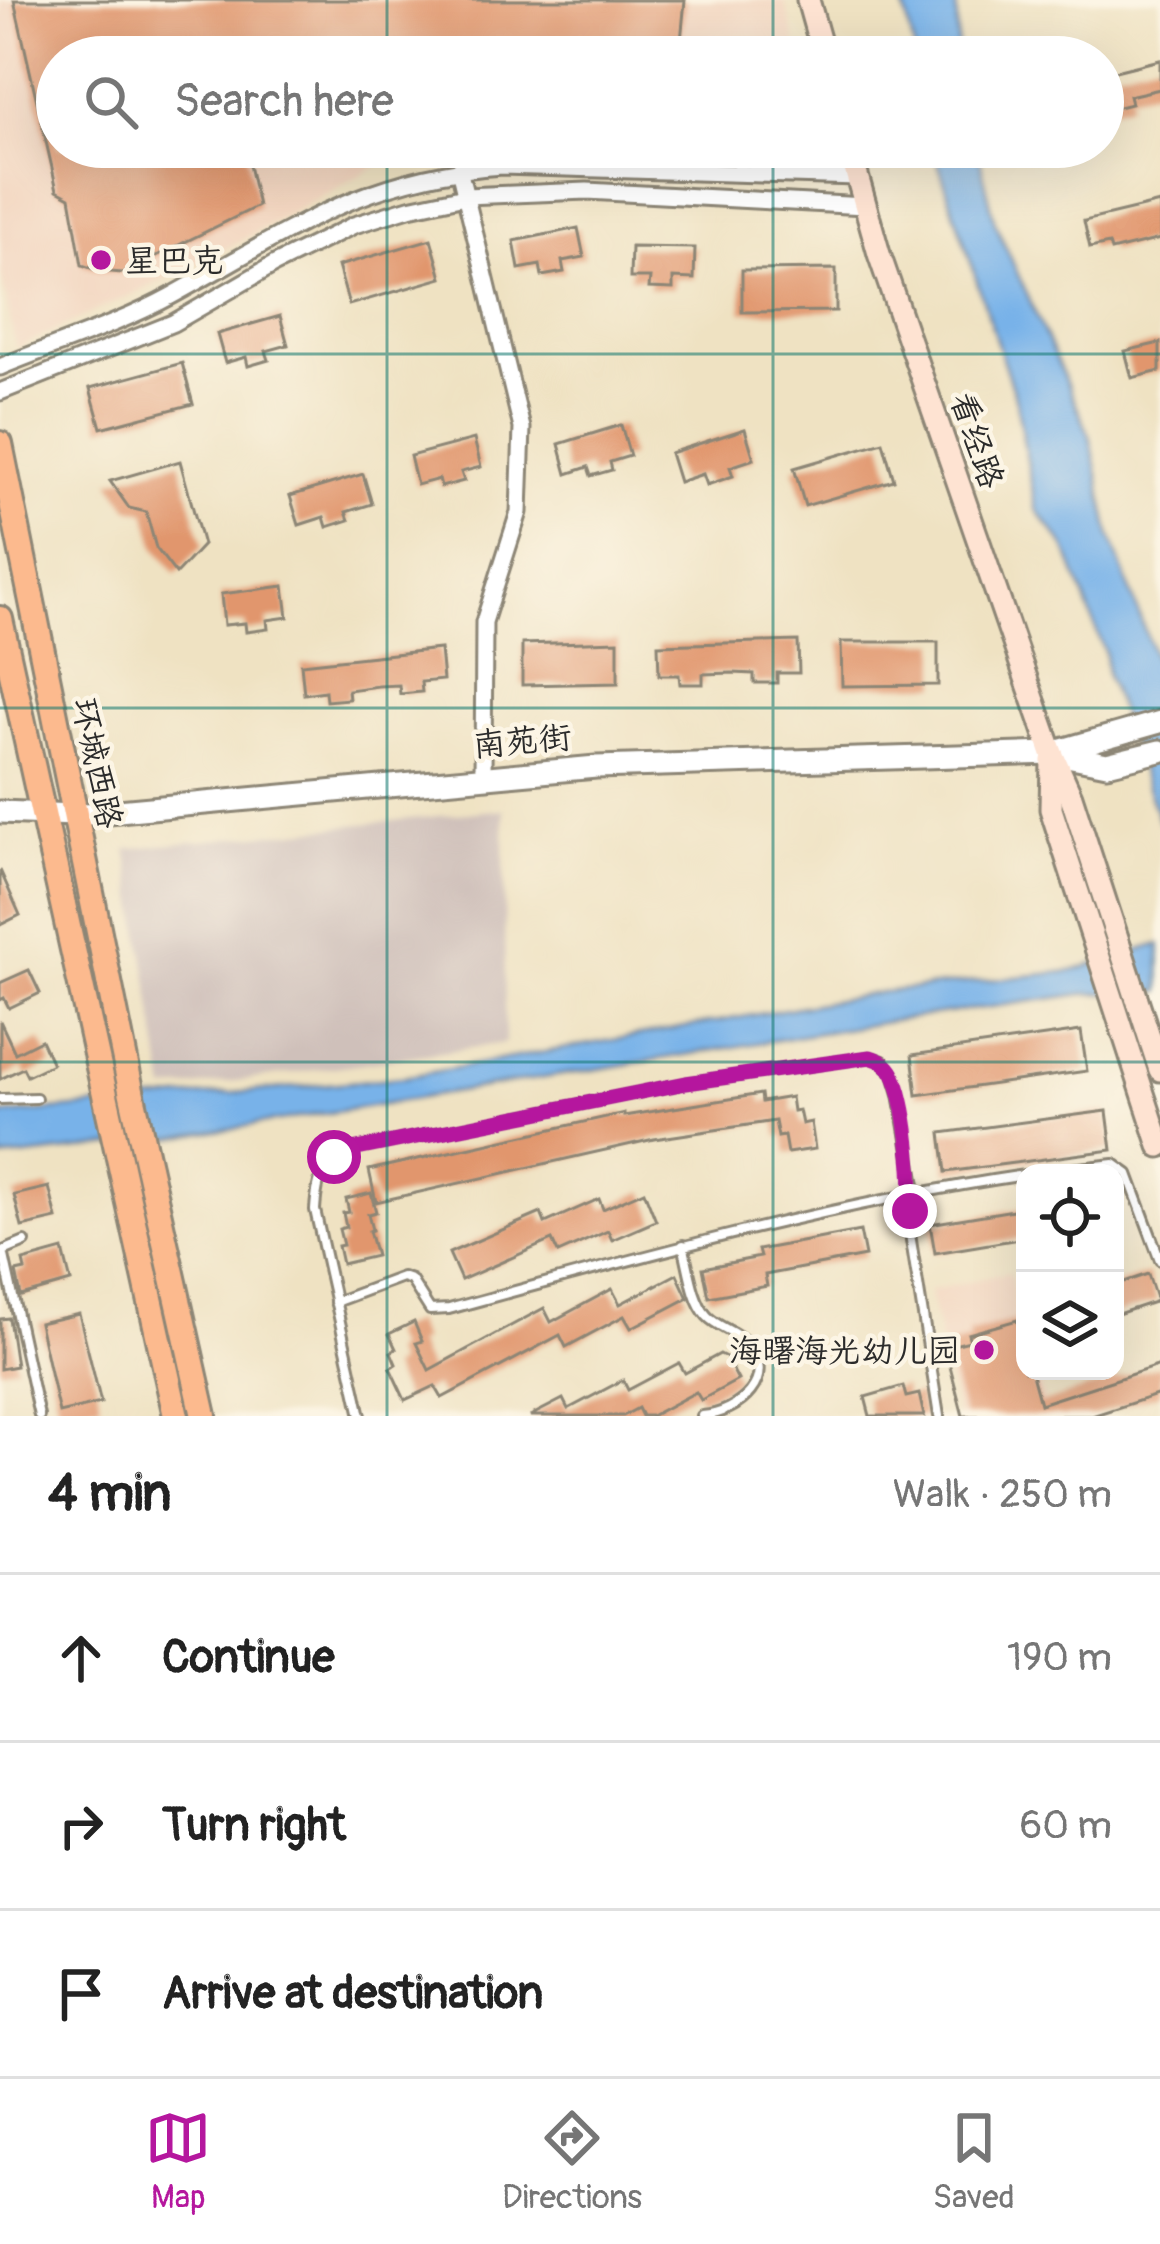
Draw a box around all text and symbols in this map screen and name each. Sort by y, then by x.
search box [36,36,1124,168]
icon: search [78,69,144,135]
text: Search here [174,74,394,130]
place label: 星巴克 [125,241,224,282]
marker: 星巴克 [88,247,114,273]
street label: 看经路 [941,387,1012,494]
street label: 环城西路 [63,694,130,832]
street label: 南苑街 [471,717,573,766]
route start [307,1130,361,1184]
map controls [1016,1164,1124,1380]
button: locate [1016,1164,1124,1272]
route end [883,1184,937,1238]
button: layers [1016,1272,1124,1380]
place label: 海曙海光幼儿园 [729,1331,960,1372]
marker: 海曙海光幼儿园 [971,1337,997,1363]
text: 4 min [48,1462,171,1526]
text: Walk · 250 m [893,1470,1112,1519]
icon: ahead [48,1625,114,1691]
text: Continue [162,1630,335,1686]
text: 190 m [1007,1633,1112,1682]
icon: right [48,1793,114,1859]
text: Turn right [162,1798,346,1854]
text: 60 m [1020,1801,1112,1850]
icon: arrive [48,1961,114,2027]
text: Arrive at destination [162,1966,543,2022]
tab: Map [145,2105,211,2218]
tab: Directions [502,2105,642,2218]
tab: Saved [933,2105,1015,2218]

